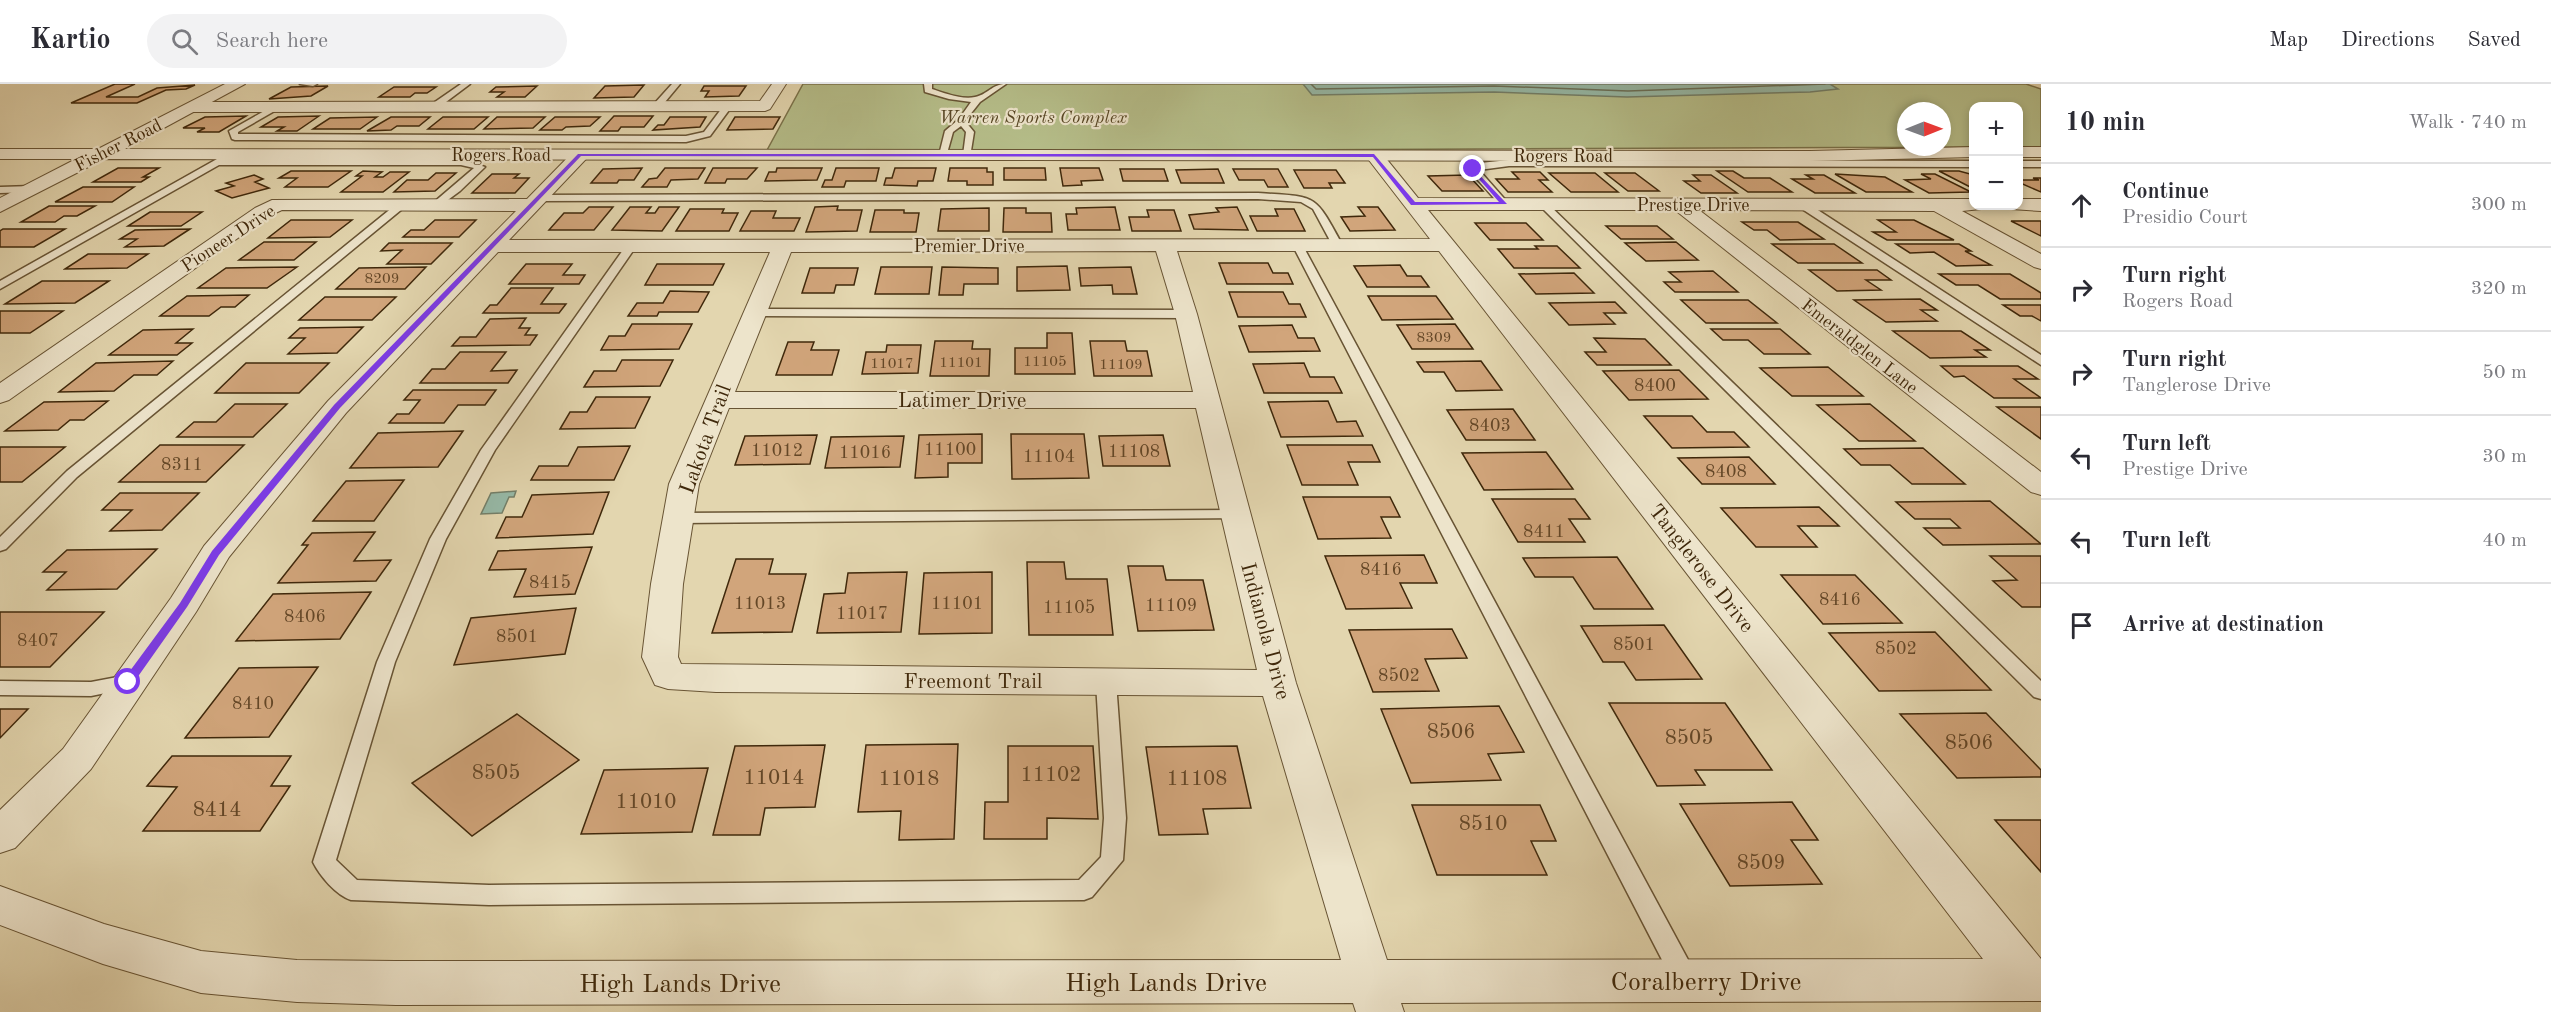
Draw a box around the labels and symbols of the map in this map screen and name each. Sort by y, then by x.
north arrow [1897,102,1951,156]
park label: Warren Sports Complex [939,109,1127,127]
street label: Fisher Road [72,116,165,176]
street label: Rogers Road [451,147,551,165]
street label: Rogers Road [1513,148,1613,166]
route end [1459,155,1485,181]
street label: Prestige Drive [1636,197,1750,215]
street label: Pioneer Drive [178,202,279,276]
street label: Premier Drive [914,238,1025,256]
house number: 8209 [365,272,399,287]
street label: Emeraldglen Lane [1798,296,1921,398]
house number: 8309 [1417,331,1451,346]
house number: 11105 [1023,355,1067,370]
house number: 11101 [939,356,983,371]
house number: 11017 [870,357,914,372]
house number: 11109 [1099,358,1143,373]
house number: 8400 [1634,377,1676,395]
street label: Lakota Trail [677,382,736,497]
street label: Latimer Drive [898,391,1026,412]
house number: 8403 [1469,417,1511,435]
house number: 11100 [924,441,976,459]
house number: 11012 [751,442,803,460]
house number: 11108 [1108,443,1160,461]
house number: 11016 [839,444,891,462]
house number: 11104 [1023,448,1075,466]
house number: 8311 [161,456,203,474]
house number: 8408 [1705,463,1747,481]
street label: Tanglerose Drive [1644,501,1757,637]
house number: 8411 [1523,523,1565,541]
street label: Indianola Drive [1236,561,1293,702]
house number: 8416 [1360,561,1402,579]
house number: 8415 [529,574,571,592]
house number: 8416 [1819,591,1861,609]
house number: 11013 [734,595,786,613]
house number: 11101 [931,595,983,613]
house number: 11109 [1145,597,1197,615]
house number: 11105 [1043,599,1095,617]
house number: 11017 [836,605,888,623]
house number: 8406 [284,608,326,626]
house number: 8501 [496,628,538,646]
house number: 8407 [17,632,59,650]
house number: 8501 [1613,636,1655,654]
house number: 8502 [1875,640,1917,658]
house number: 8502 [1378,667,1420,685]
route start [114,668,140,694]
street label: Freemont Trail [903,672,1043,693]
house number: 8410 [232,695,274,713]
house number: 8506 [1427,722,1475,743]
house number: 8505 [1665,728,1713,749]
house number: 8506 [1945,733,1993,754]
house number: 8505 [472,763,520,784]
house number: 11102 [1021,765,1081,786]
house number: 11014 [744,768,804,789]
house number: 11018 [879,769,939,790]
house number: 11108 [1167,769,1227,790]
house number: 11010 [616,792,676,813]
house number: 8414 [193,800,241,821]
house number: 8510 [1459,814,1507,835]
house number: 8509 [1737,853,1785,874]
street label: Coralberry Drive [1611,970,1801,996]
street label: High Lands Drive [1065,971,1267,997]
street label: High Lands Drive [579,972,781,998]

